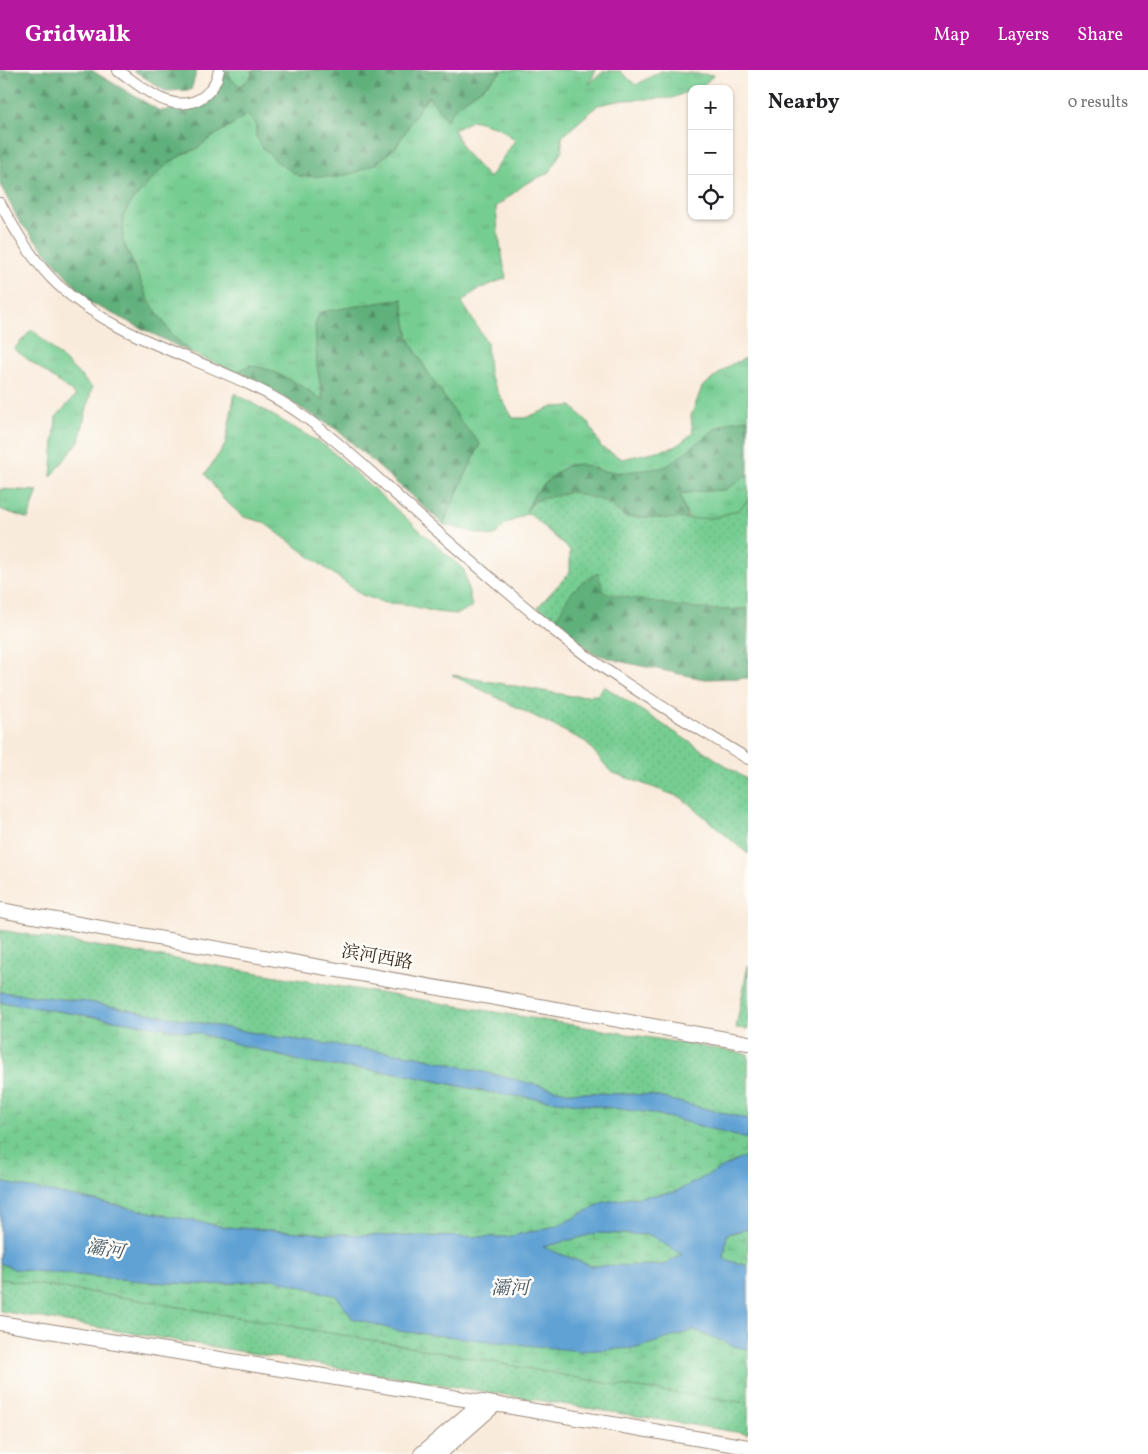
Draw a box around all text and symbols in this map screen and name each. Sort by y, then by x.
text: Gridwalk [25,18,131,52]
text: Map [933,23,969,48]
text: Layers [997,23,1049,48]
text: Share [1077,23,1123,48]
map controls [688,85,733,220]
button: + [688,85,733,130]
text: Nearby [768,88,839,117]
text: 0 results [1068,92,1128,114]
button: − [688,130,733,175]
button: locate [688,175,733,220]
street label: 滨河西路 [339,939,415,977]
water label: 灞河 [84,1234,129,1266]
water label: 灞河 [491,1276,532,1302]

